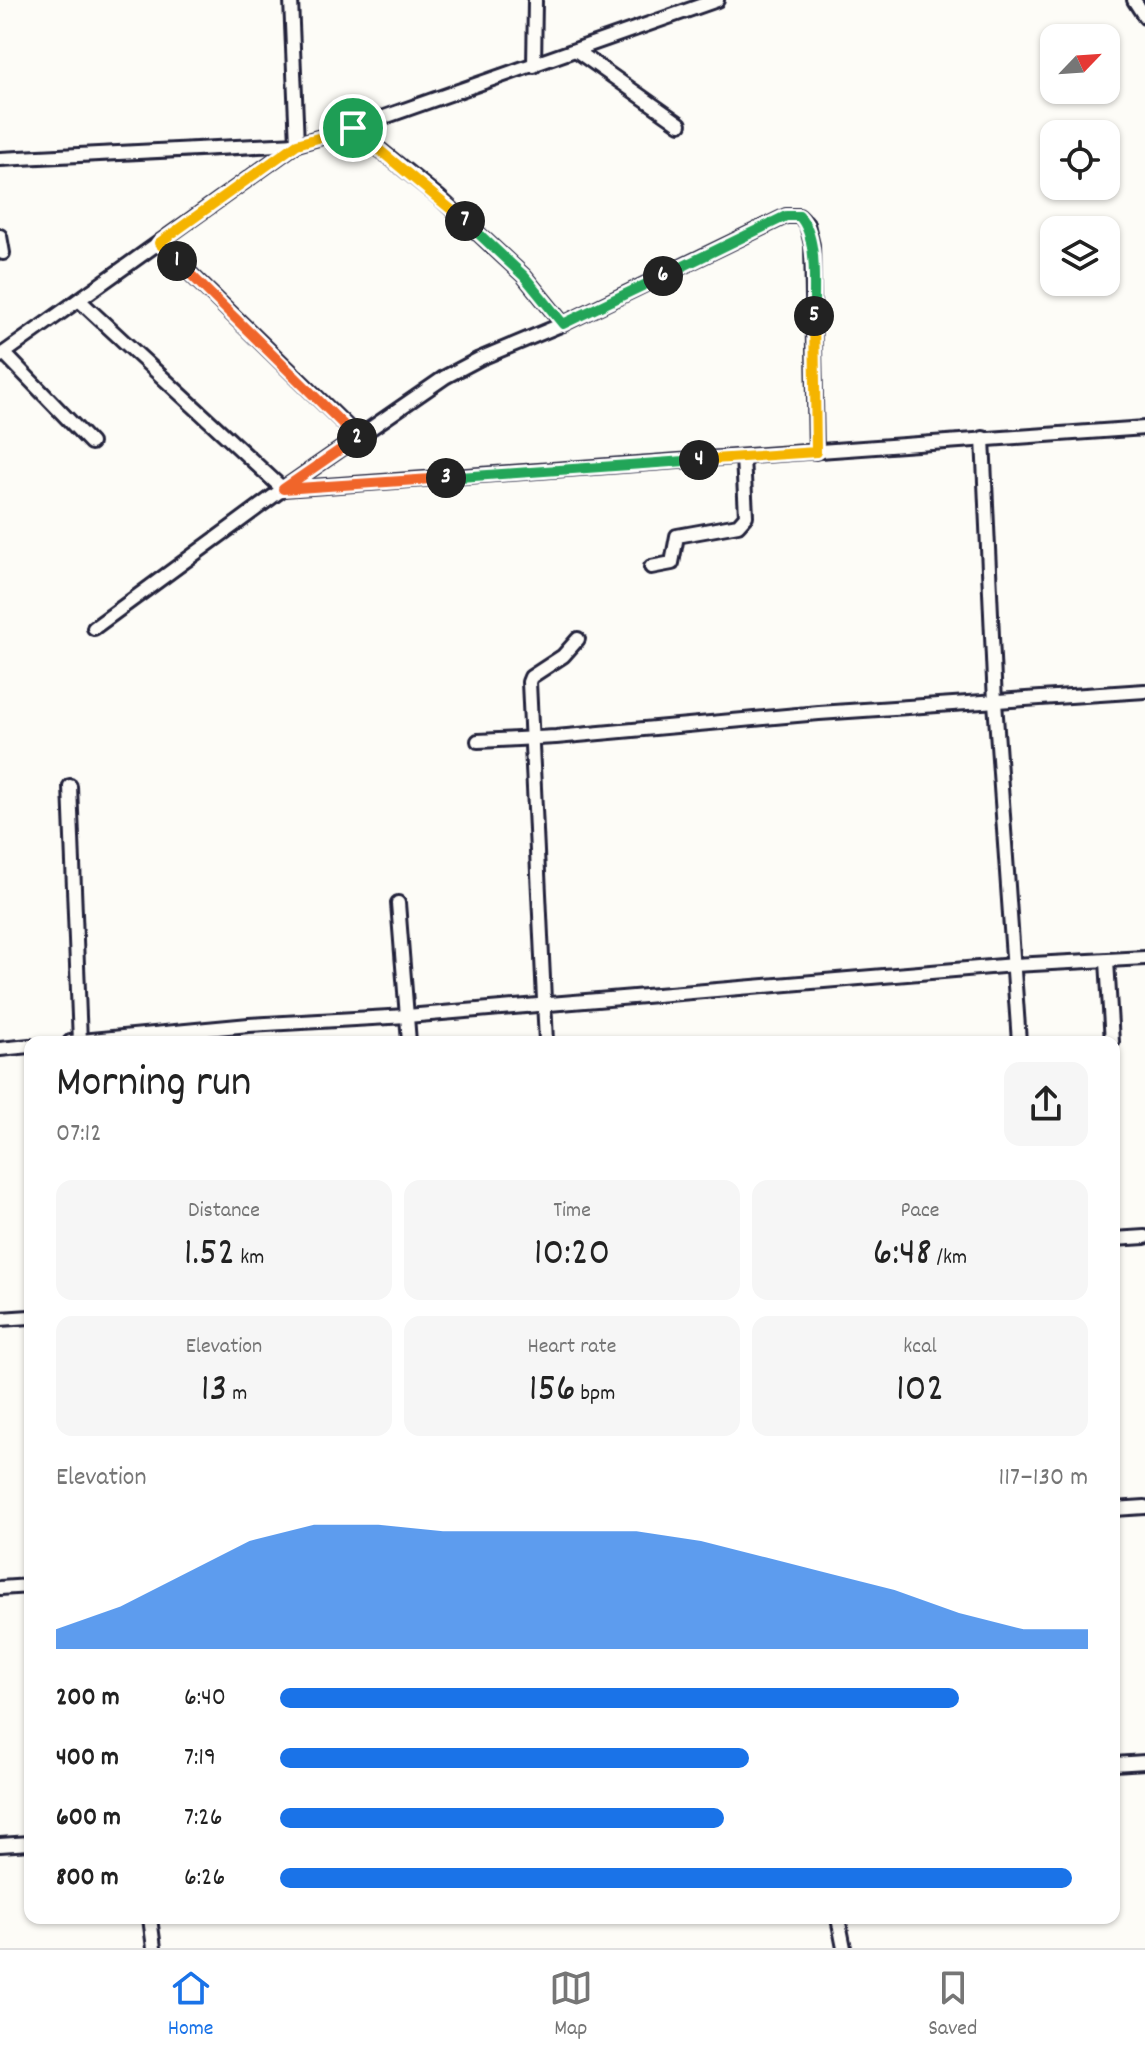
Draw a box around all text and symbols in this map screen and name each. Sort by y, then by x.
north arrow [1040,24,1120,104]
map controls [1040,24,1120,296]
pin [319,94,387,162]
icon: arrive [331,106,375,150]
button: locate [1040,120,1120,200]
pin: 7 [445,201,485,241]
text: 7 [461,205,469,236]
button: layers [1040,216,1120,296]
pin: 1 [157,241,197,281]
text: 1 [175,245,179,276]
pin: 6 [643,256,683,296]
text: 6 [658,260,668,291]
pin: 5 [794,296,834,336]
text: 5 [809,300,819,331]
pin: 2 [337,418,377,458]
text: 2 [352,422,362,453]
pin: 4 [679,440,719,480]
text: 4 [694,444,704,475]
pin: 3 [426,458,466,498]
text: 3 [441,462,451,493]
text: Morning run [56,1054,251,1117]
button: share [1004,1062,1088,1146]
text: 07:12 [56,1116,102,1153]
text: Distance [188,1196,260,1227]
text: Time [553,1196,591,1227]
text: Pace [901,1196,939,1227]
text: 1.52 [184,1227,235,1284]
text: 10:20 [534,1227,610,1284]
text: 6:48 [873,1227,932,1284]
text: km [235,1243,264,1274]
text: /km [932,1243,967,1274]
text: Elevation [186,1332,262,1363]
text: Heart rate [528,1332,616,1363]
text: kcal [903,1332,937,1363]
text: 13 [201,1363,227,1420]
text: 156 [529,1363,576,1420]
text: 102 [896,1363,944,1420]
text: m [227,1379,247,1410]
text: bpm [576,1379,615,1410]
text: Elevation [56,1460,146,1497]
text: 117–130 m [999,1460,1088,1497]
text: 200 m [56,1680,120,1717]
text: 6:40 [184,1680,226,1717]
text: 400 m [56,1740,119,1777]
text: 7:19 [184,1740,216,1777]
text: 600 m [56,1800,121,1837]
text: 7:26 [184,1800,222,1837]
text: 800 m [56,1860,119,1897]
text: 6:26 [184,1860,225,1897]
tab: Home [168,1966,214,2045]
tab: Map [549,1966,593,2045]
tab: Saved [928,1966,977,2045]

